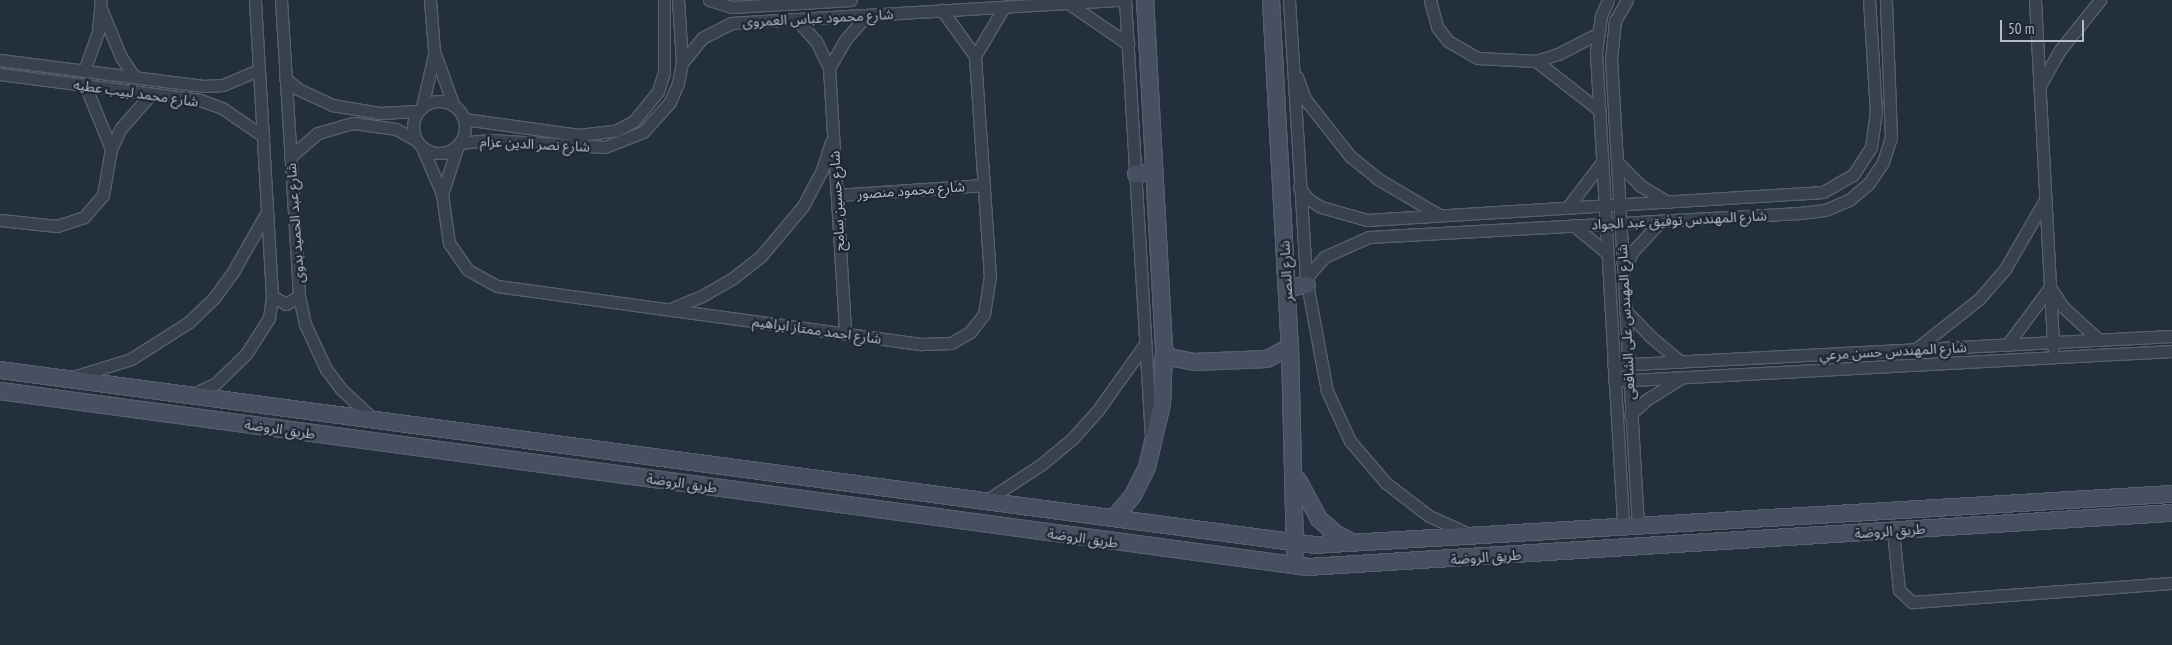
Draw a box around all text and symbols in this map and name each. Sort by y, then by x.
street label: شارع محمود عباس العمروى [742,6,894,30]
scale bar [2002,10,2086,42]
text: 50 m [2008,19,2034,38]
street label: شارع محمد لبيب عطيه [72,76,200,110]
street label: شارع نصر الدين عزام [480,133,590,155]
street label: شارع حسين سامح [826,150,848,252]
street label: شارع عبد الحميد بدوى [282,162,308,284]
street label: شارع محمود منصور [857,178,965,202]
street label: شارع المهندس توفيق عبد الجواد [1591,207,1767,233]
street label: شارع النصر [1276,240,1296,302]
street label: شارع المهندس على الشافعى [1614,244,1638,400]
street label: شارع احمد ممتاز ابراهيم [751,313,883,347]
street label: شارع المهندس حسن مرعي [1819,339,1967,363]
street label: طريق الروضة [244,416,316,442]
street label: طريق الروضة [646,470,718,496]
street label: طريق الروضة [1854,520,1926,542]
street label: طريق الروضة [1047,525,1119,551]
street label: طريق الروضة [1450,546,1522,568]

